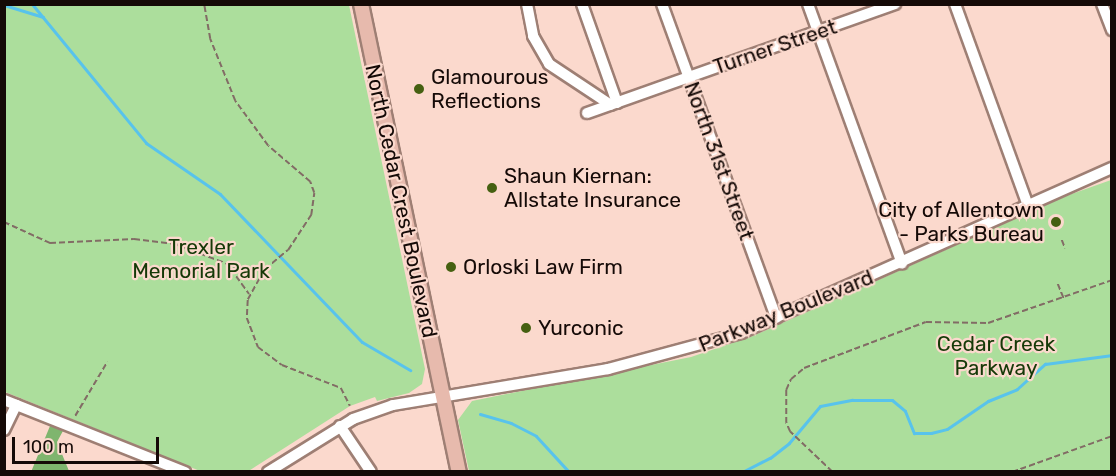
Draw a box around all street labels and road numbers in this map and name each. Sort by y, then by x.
street label: Turner Street [710,14,840,80]
street label: North Cedar Crest Boulevard [360,62,442,340]
street label: North 31st Street [679,78,759,244]
street label: Parkway Boulevard [695,264,877,358]

